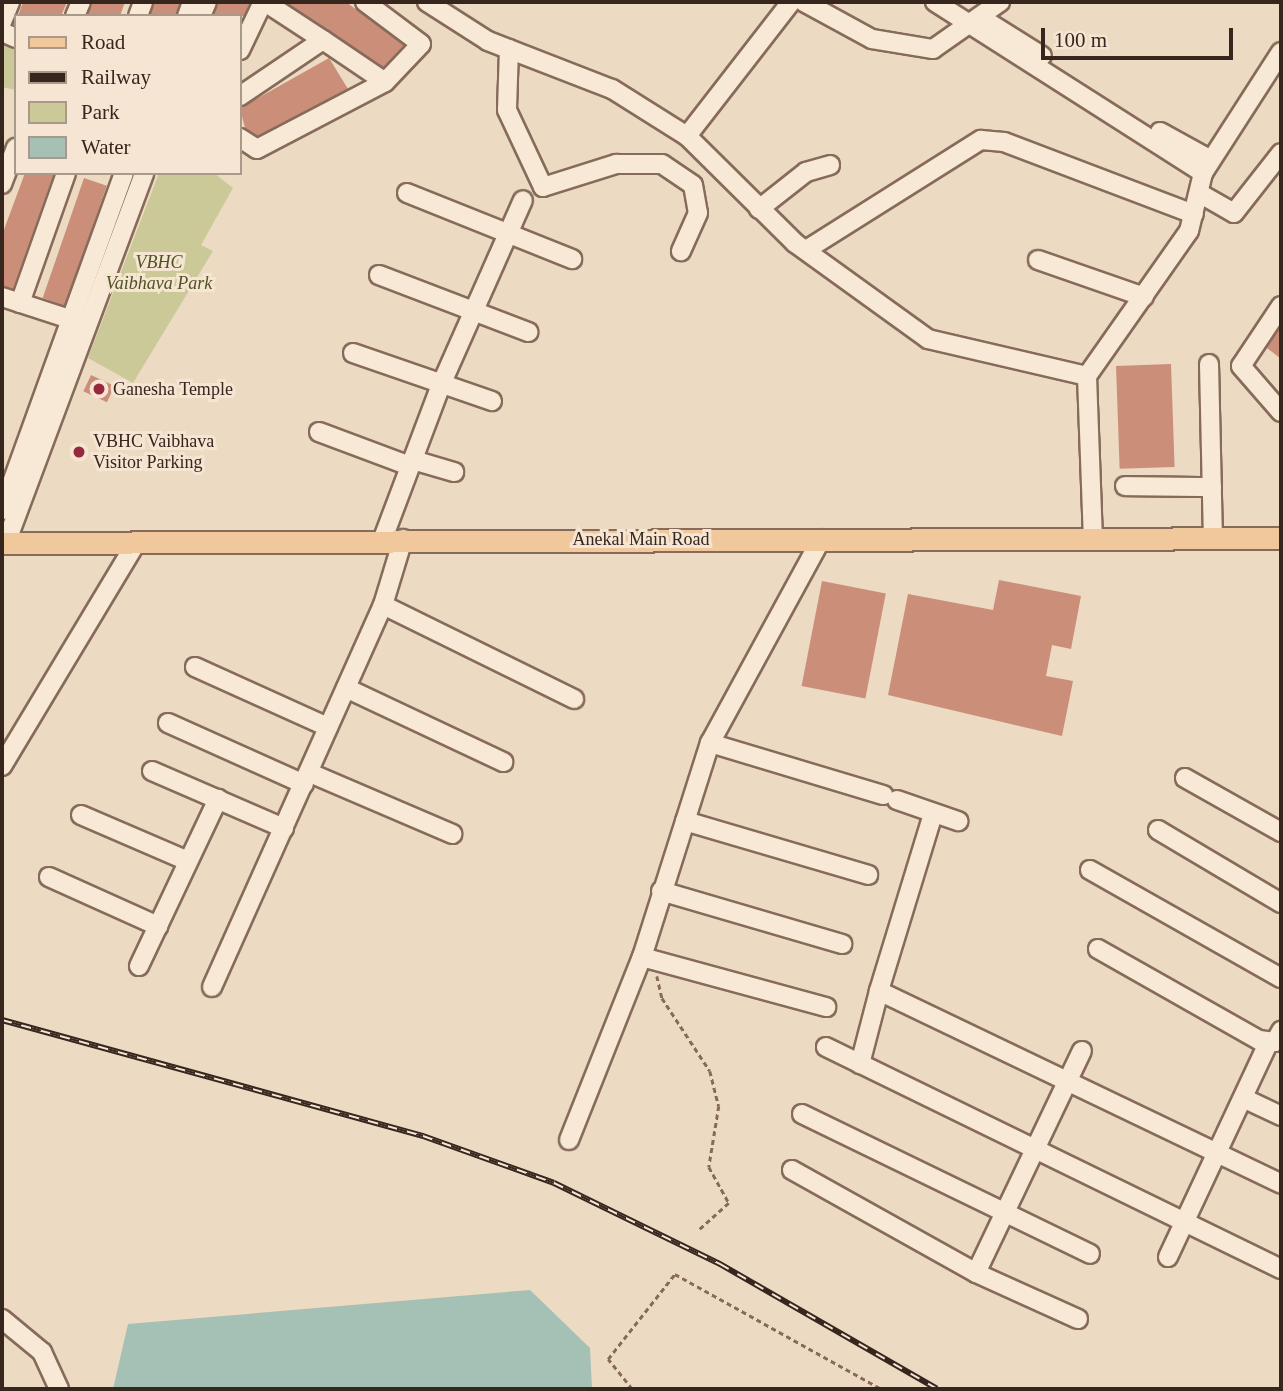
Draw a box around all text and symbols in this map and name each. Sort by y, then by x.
legend [14,14,242,175]
scale bar [1045,14,1238,58]
text: 100 m [1054,28,1107,52]
text: Road [81,30,125,54]
text: Railway [81,65,151,89]
text: Park [81,100,120,124]
text: Water [81,135,131,159]
park label: VBHC Vaibhava Park [106,252,212,294]
place label: Ganesha Temple [113,378,233,400]
marker: Ganesha Temple [91,381,107,397]
place label: VBHC Vaibhava Visitor Parking [93,431,214,474]
marker: VBHC Vaibhava Visitor Parking [71,444,87,460]
street label: Anekal Main Road [573,528,709,550]

